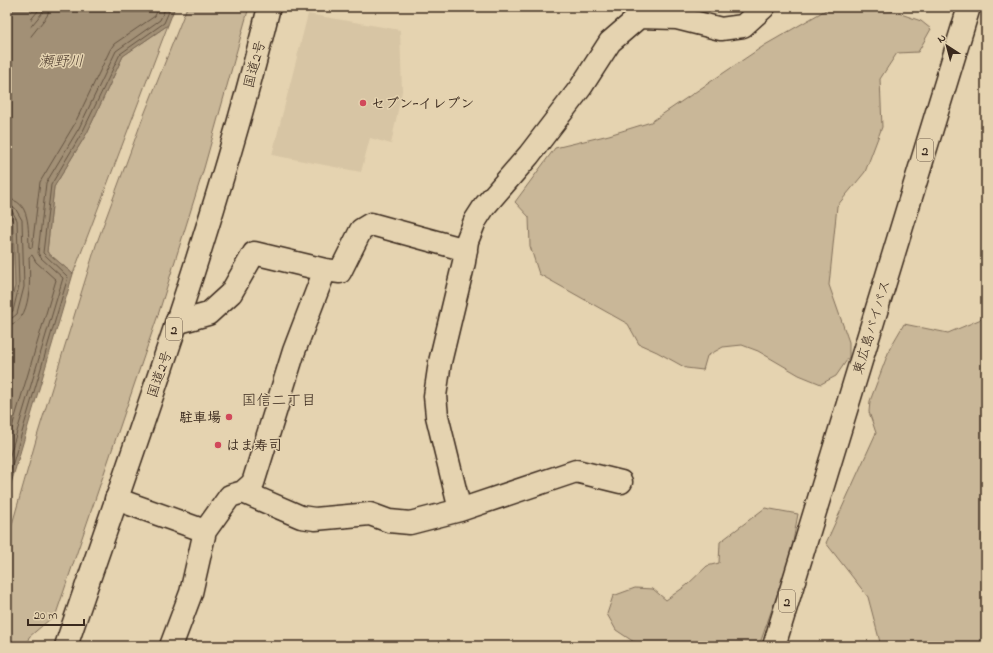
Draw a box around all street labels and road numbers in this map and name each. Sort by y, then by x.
street label: 国道2号 [239,38,272,91]
road number: 2 [917,139,933,161]
street label: 東広島バイパス [848,278,897,377]
road number: 2 [166,318,182,340]
street label: 国道2号 [143,348,178,401]
road number: 2 [779,590,795,612]

